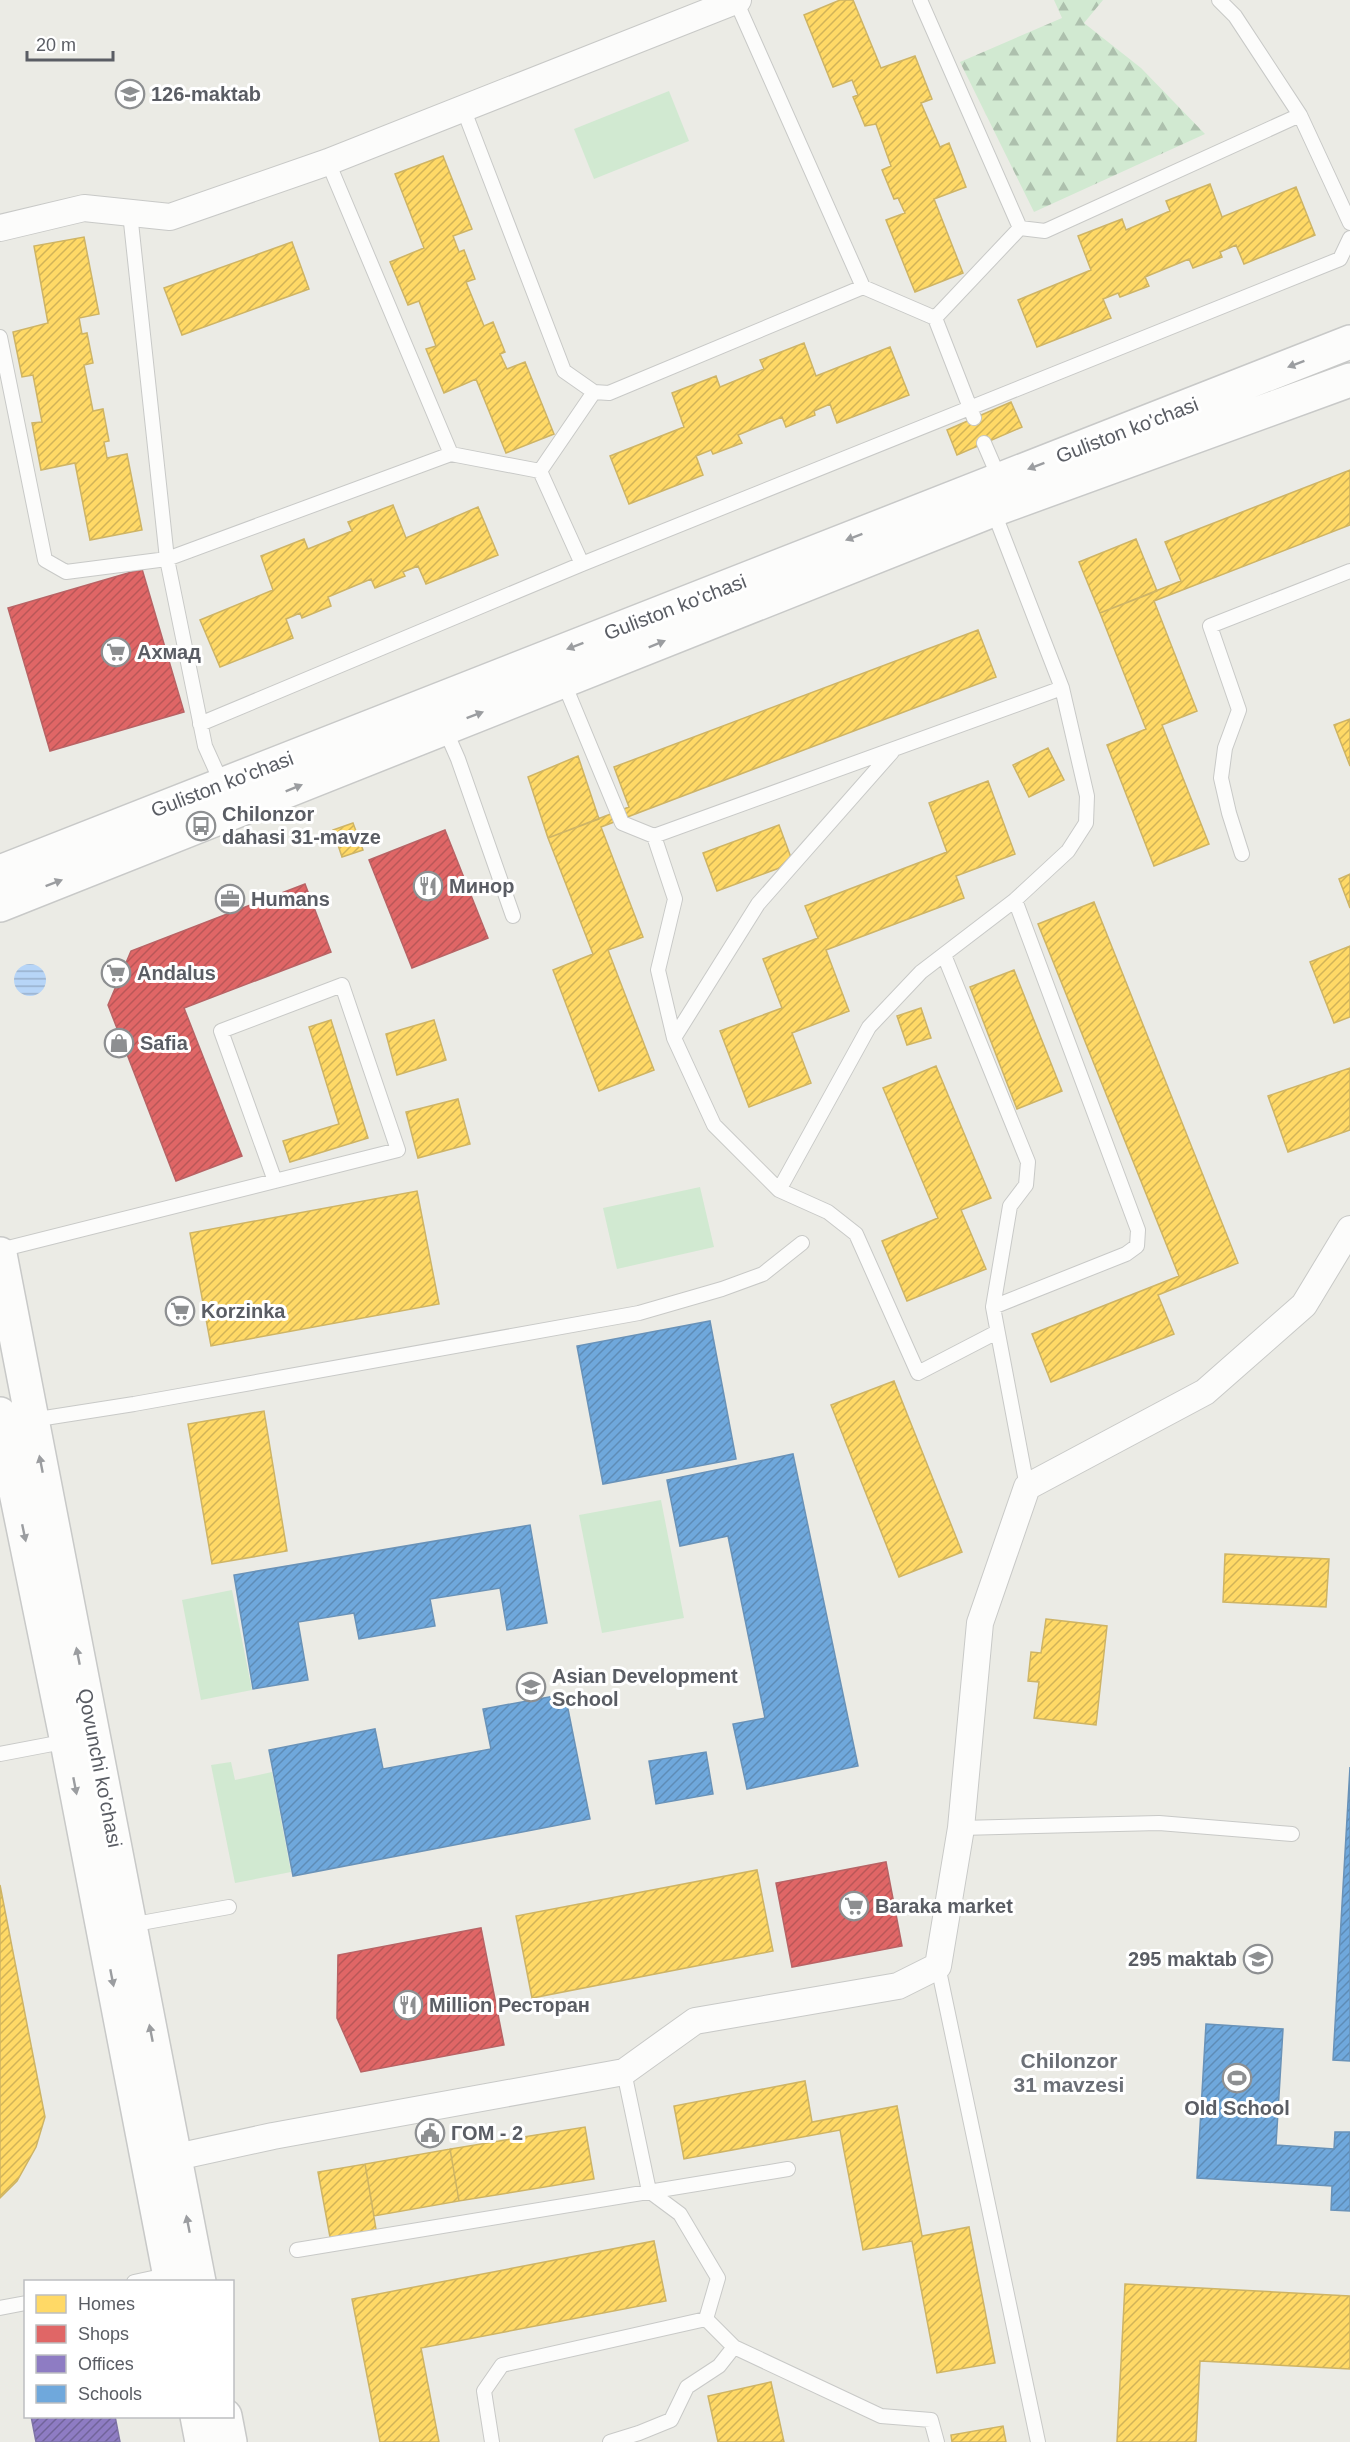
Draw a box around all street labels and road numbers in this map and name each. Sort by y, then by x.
street label: Guliston ko'chasi [1053,393,1201,467]
street label: Guliston ko'chasi [601,570,749,644]
street label: Guliston ko'chasi [148,747,296,821]
street label: Qovunchi ko'chasi [74,1687,126,1849]

